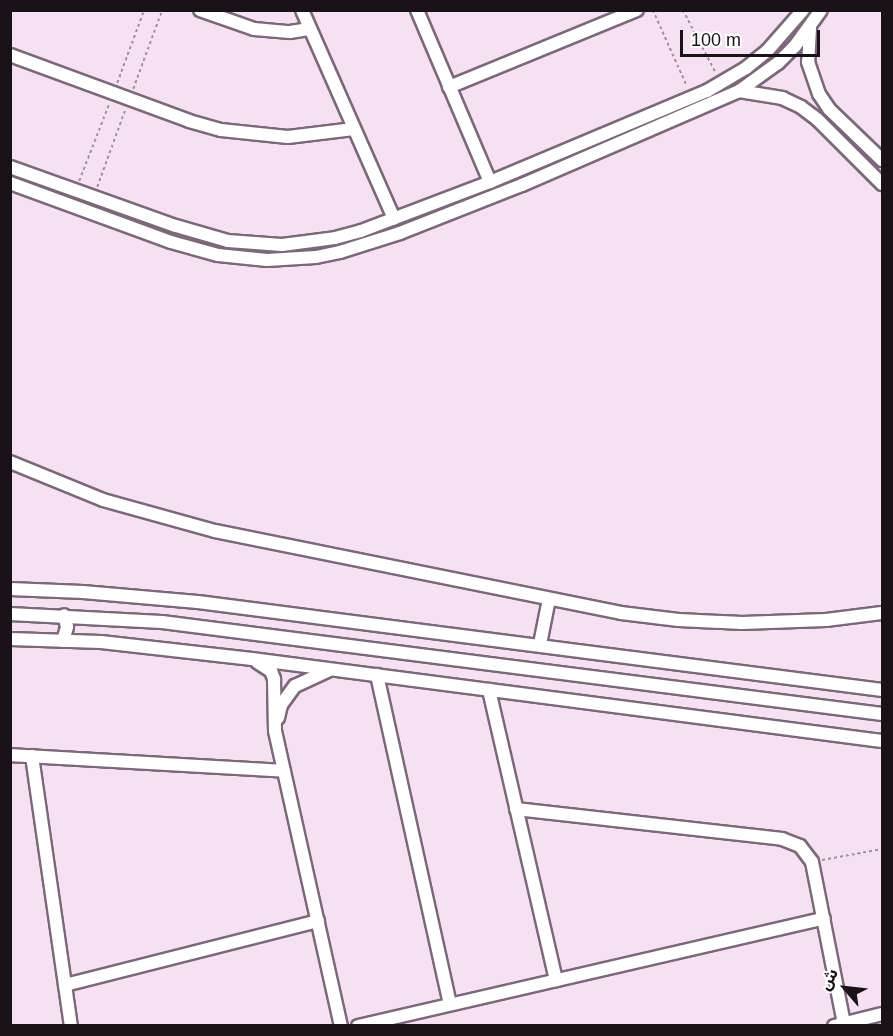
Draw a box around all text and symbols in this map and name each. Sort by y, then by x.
scale bar [683,18,822,56]
text: 100 m [691,30,741,50]
north arrow [815,958,875,1018]
text: ش [816,966,841,993]

